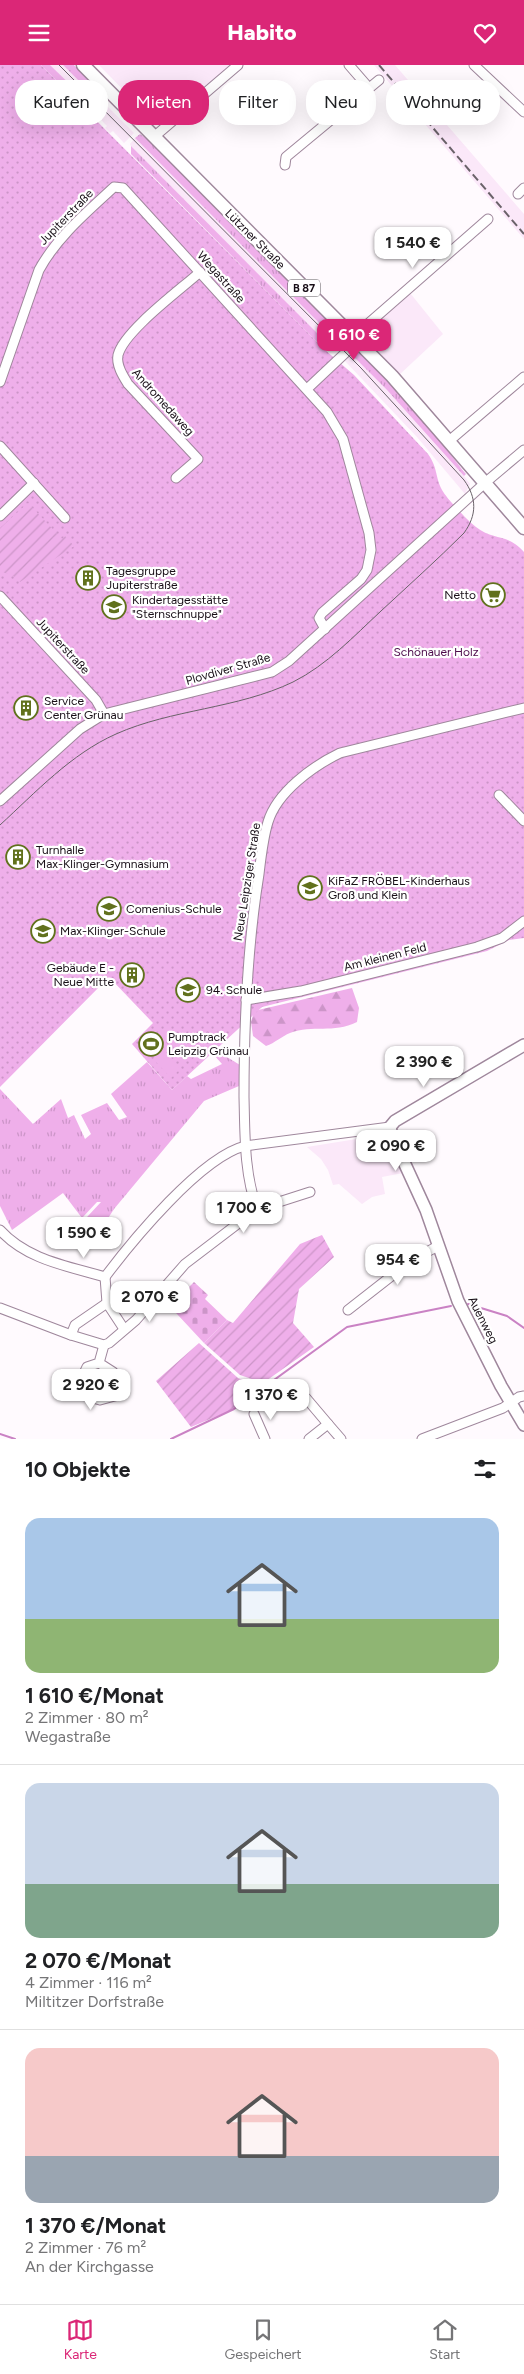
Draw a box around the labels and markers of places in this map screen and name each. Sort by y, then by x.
pin: 1 540 € [367,227,459,269]
pin: 1 610 € [308,319,400,361]
place label: Tagesgruppe Jupiterstraße [106,564,178,592]
building icon: Tagesgruppe Jupiterstraße [75,565,101,591]
supermarket icon: Netto [480,582,506,608]
place label: Netto [444,588,476,602]
place label: Kindertagesstätte "Sternschnuppe" [132,593,229,621]
school or university icon: Kindertagesstätte "Sternschnuppe" [101,594,127,620]
place label: Service Center Grünau [44,694,123,722]
building icon: Service Center Grünau [13,695,39,721]
place label: Turnhalle Max-Klinger-Gymnasium [36,843,169,871]
building icon: Turnhalle Max-Klinger-Gymnasium [5,844,31,870]
place label: KiFaZ FRÖBEL-Kinderhaus Groß und Klein [328,874,470,902]
school or university icon: KiFaZ FRÖBEL-Kinderhaus Groß und Klein [297,875,323,901]
school or university icon: Comenius-Schule [96,896,122,922]
place label: Comenius-Schule [126,902,222,916]
school or university icon: Max-Klinger-Schule [30,918,56,944]
place label: Max-Klinger-Schule [60,924,166,938]
place label: Gebäude E - Neue Mitte [47,961,114,989]
building icon: Gebäude E - Neue Mitte [119,962,145,988]
school or university icon: 94. Schule [175,977,201,1003]
place label: 94. Schule [206,983,263,997]
place label: Pumptrack Leipzig Grünau [168,1030,249,1058]
sports icon: Pumptrack Leipzig Grünau [138,1031,164,1057]
pin: 2 390 € [378,1045,470,1088]
pin: 2 090 € [350,1129,442,1172]
pin: 1 700 € [198,1191,290,1234]
pin: 1 590 € [38,1217,130,1259]
pin: 954 € [363,1243,433,1286]
pin: 2 070 € [104,1281,196,1323]
pin: 2 920 € [45,1369,137,1411]
pin: 1 370 € [225,1379,317,1421]

